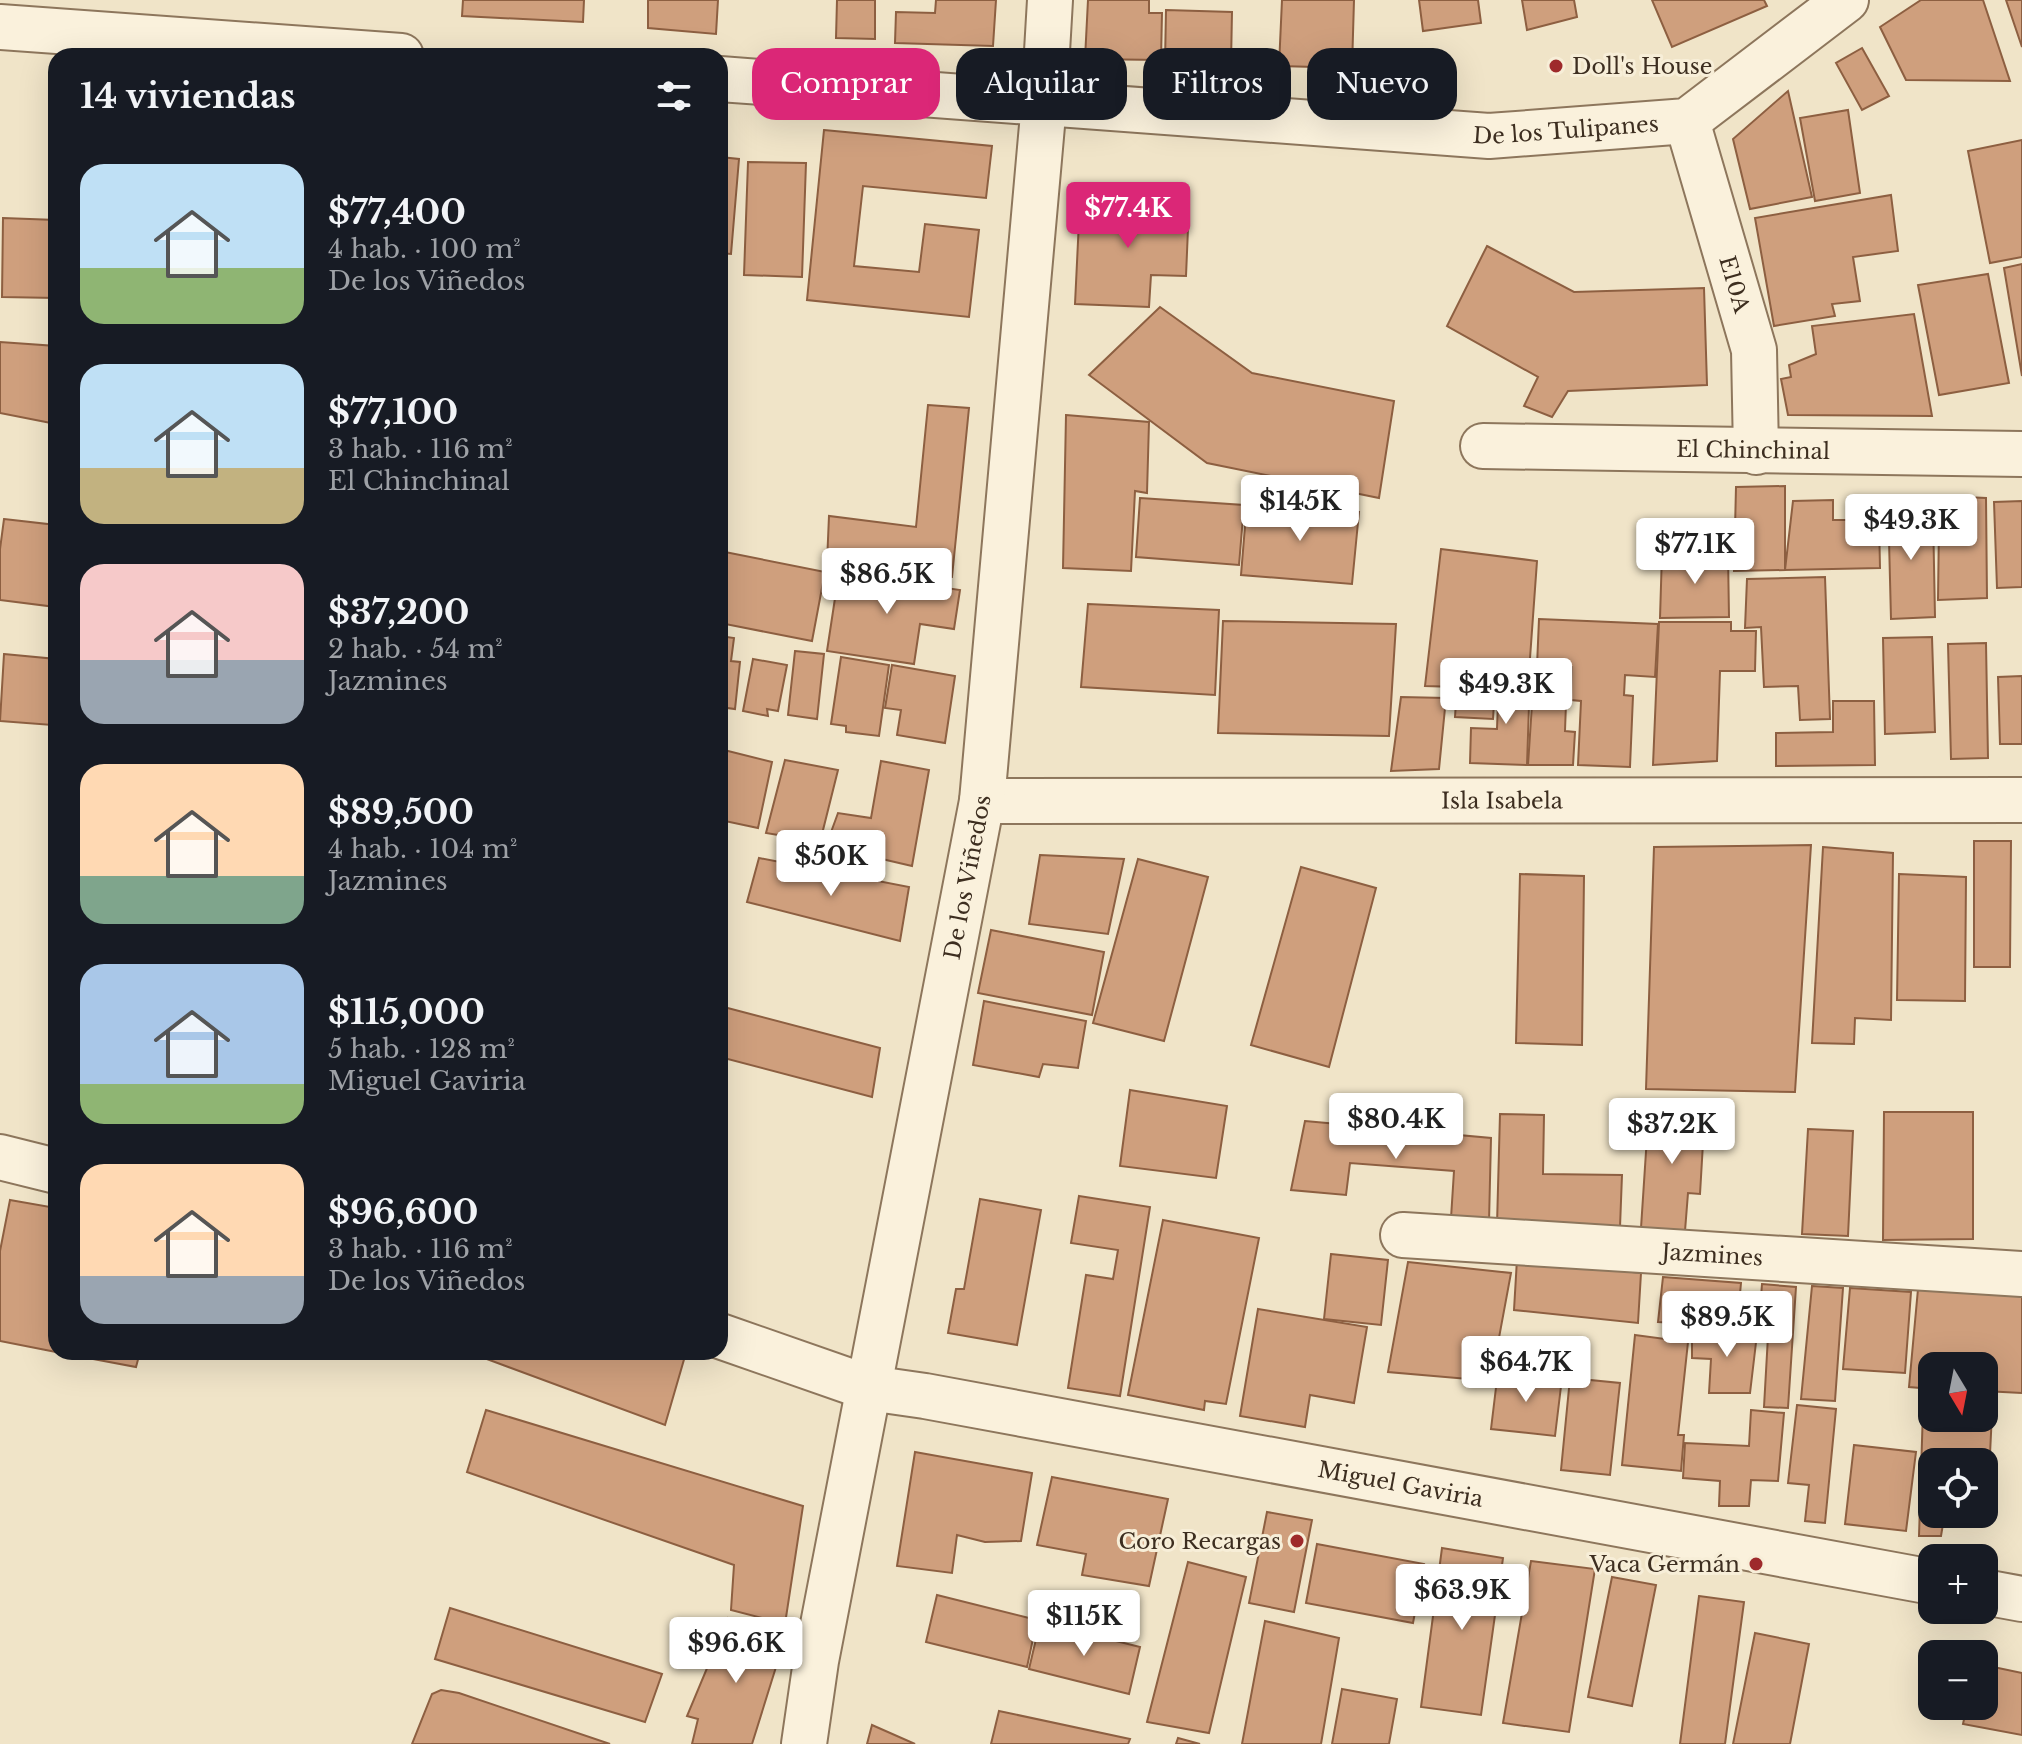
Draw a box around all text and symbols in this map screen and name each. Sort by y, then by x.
chip: Comprar [752,48,940,120]
chip: Alquilar [956,48,1127,120]
chip: Filtros [1143,48,1291,120]
chip: Nuevo [1307,48,1457,120]
place label: Doll's House [1572,53,1712,80]
marker: Doll's House [1547,57,1565,75]
icon: filters [652,74,696,118]
text: 14 viviendas [80,75,296,117]
street label: De los Tulipanes [1472,110,1660,150]
pin: $77.4K [1063,182,1193,250]
text: $77,400 [328,191,466,233]
text: $77.4K [1084,192,1172,224]
icon: home [144,196,240,292]
text: 4 hab. · 100 m² [328,233,521,265]
street label: E10A [1714,252,1756,317]
text: De los Viñedos [328,265,525,297]
text: $77,100 [328,391,458,433]
icon: home [144,396,240,492]
text: 3 hab. · 116 m² [328,433,513,465]
street label: El Chinchinal [1676,435,1830,465]
text: El Chinchinal [328,465,510,497]
pin: $145K [1244,475,1356,543]
text: $145K [1259,485,1341,517]
pin: $49.3K [1846,494,1976,562]
text: $49.3K [1863,504,1959,536]
pin: $77.1K [1630,518,1760,586]
text: $77.1K [1654,528,1736,560]
pin: $86.5K [822,548,952,616]
text: $86.5K [840,558,934,590]
text: $37,200 [328,591,470,633]
icon: home [144,596,240,692]
text: 2 hab. · 54 m² [328,633,503,665]
pin: $49.3K [1441,658,1571,726]
text: Jazmines [328,665,448,697]
text: $49.3K [1458,668,1554,700]
street label: Isla Isabela [1441,787,1564,814]
text: $89,500 [328,791,474,833]
street label: De los Viñedos [938,794,996,962]
icon: home [144,796,240,892]
pin: $50K [784,830,878,898]
text: 4 hab. · 104 m² [328,833,517,865]
text: $50K [794,840,868,872]
text: Jazmines [328,865,448,897]
text: $115,000 [328,991,485,1033]
icon: home [144,996,240,1092]
text: 5 hab. · 128 m² [328,1033,515,1065]
text: Miguel Gaviria [328,1065,526,1097]
pin: $80.4K [1331,1093,1461,1161]
pin: $37.2K [1607,1098,1737,1166]
text: $80.4K [1347,1103,1445,1135]
text: $37.2K [1627,1108,1717,1140]
text: $96,600 [328,1191,478,1233]
icon: home [144,1196,240,1292]
text: 3 hab. · 116 m² [328,1233,513,1265]
street label: Jazmines [1658,1238,1764,1271]
text: De los Viñedos [328,1265,525,1297]
pin: $89.5K [1662,1291,1792,1359]
text: $89.5K [1680,1301,1774,1333]
pin: $64.7K [1461,1336,1591,1404]
text: $64.7K [1480,1346,1572,1378]
north arrow [1918,1352,1998,1432]
map controls [1918,1352,1998,1720]
button: locate [1918,1448,1998,1528]
street label: Miguel Gaviria [1316,1455,1486,1512]
place label: Coro Recargas [1118,1528,1281,1555]
marker: Coro Recargas [1288,1532,1306,1550]
button: + [1918,1544,1998,1624]
place label: Vaca Germán [1588,1551,1740,1578]
marker: Vaca Germán [1747,1555,1765,1573]
pin: $63.9K [1397,1564,1527,1632]
text: $63.9K [1414,1574,1510,1606]
pin: $115K [1028,1590,1140,1658]
text: $115K [1046,1600,1122,1632]
pin: $96.6K [671,1617,801,1685]
text: $96.6K [687,1627,785,1659]
button: − [1918,1640,1998,1720]

